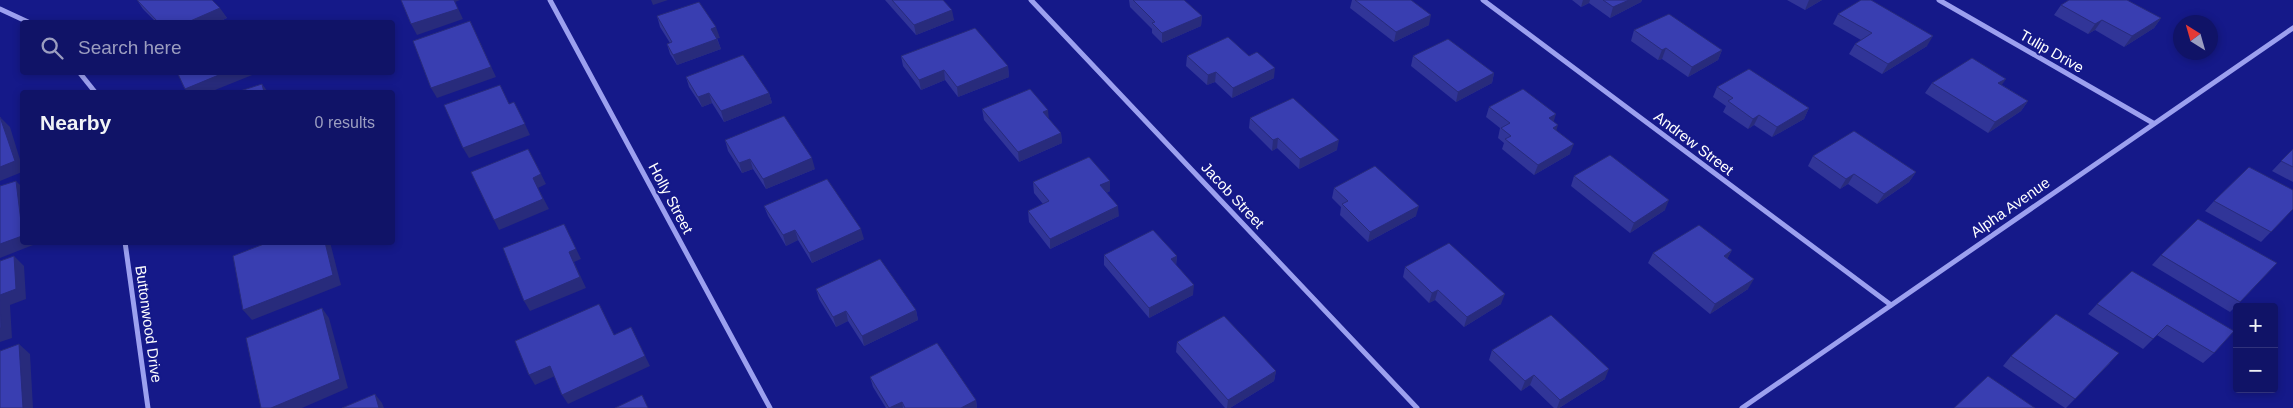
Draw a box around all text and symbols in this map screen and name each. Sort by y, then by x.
north arrow [2173,15,2218,60]
search box [20,20,395,75]
street label: Tulip Drive [2017,26,2087,76]
icon: search [38,34,66,62]
text: Search here [78,37,182,58]
street label: Andrew Street [1651,108,1738,179]
text: Nearby [40,111,111,134]
text: 0 results [315,114,375,131]
street label: Jacob Street [1198,158,1268,232]
street label: Holly Street [645,160,697,237]
street label: Alpha Avenue [1967,174,2053,240]
street label: Buttonwood Drive [132,264,166,384]
map controls [2233,303,2278,393]
button: + [2233,303,2278,348]
button: − [2233,348,2278,393]

